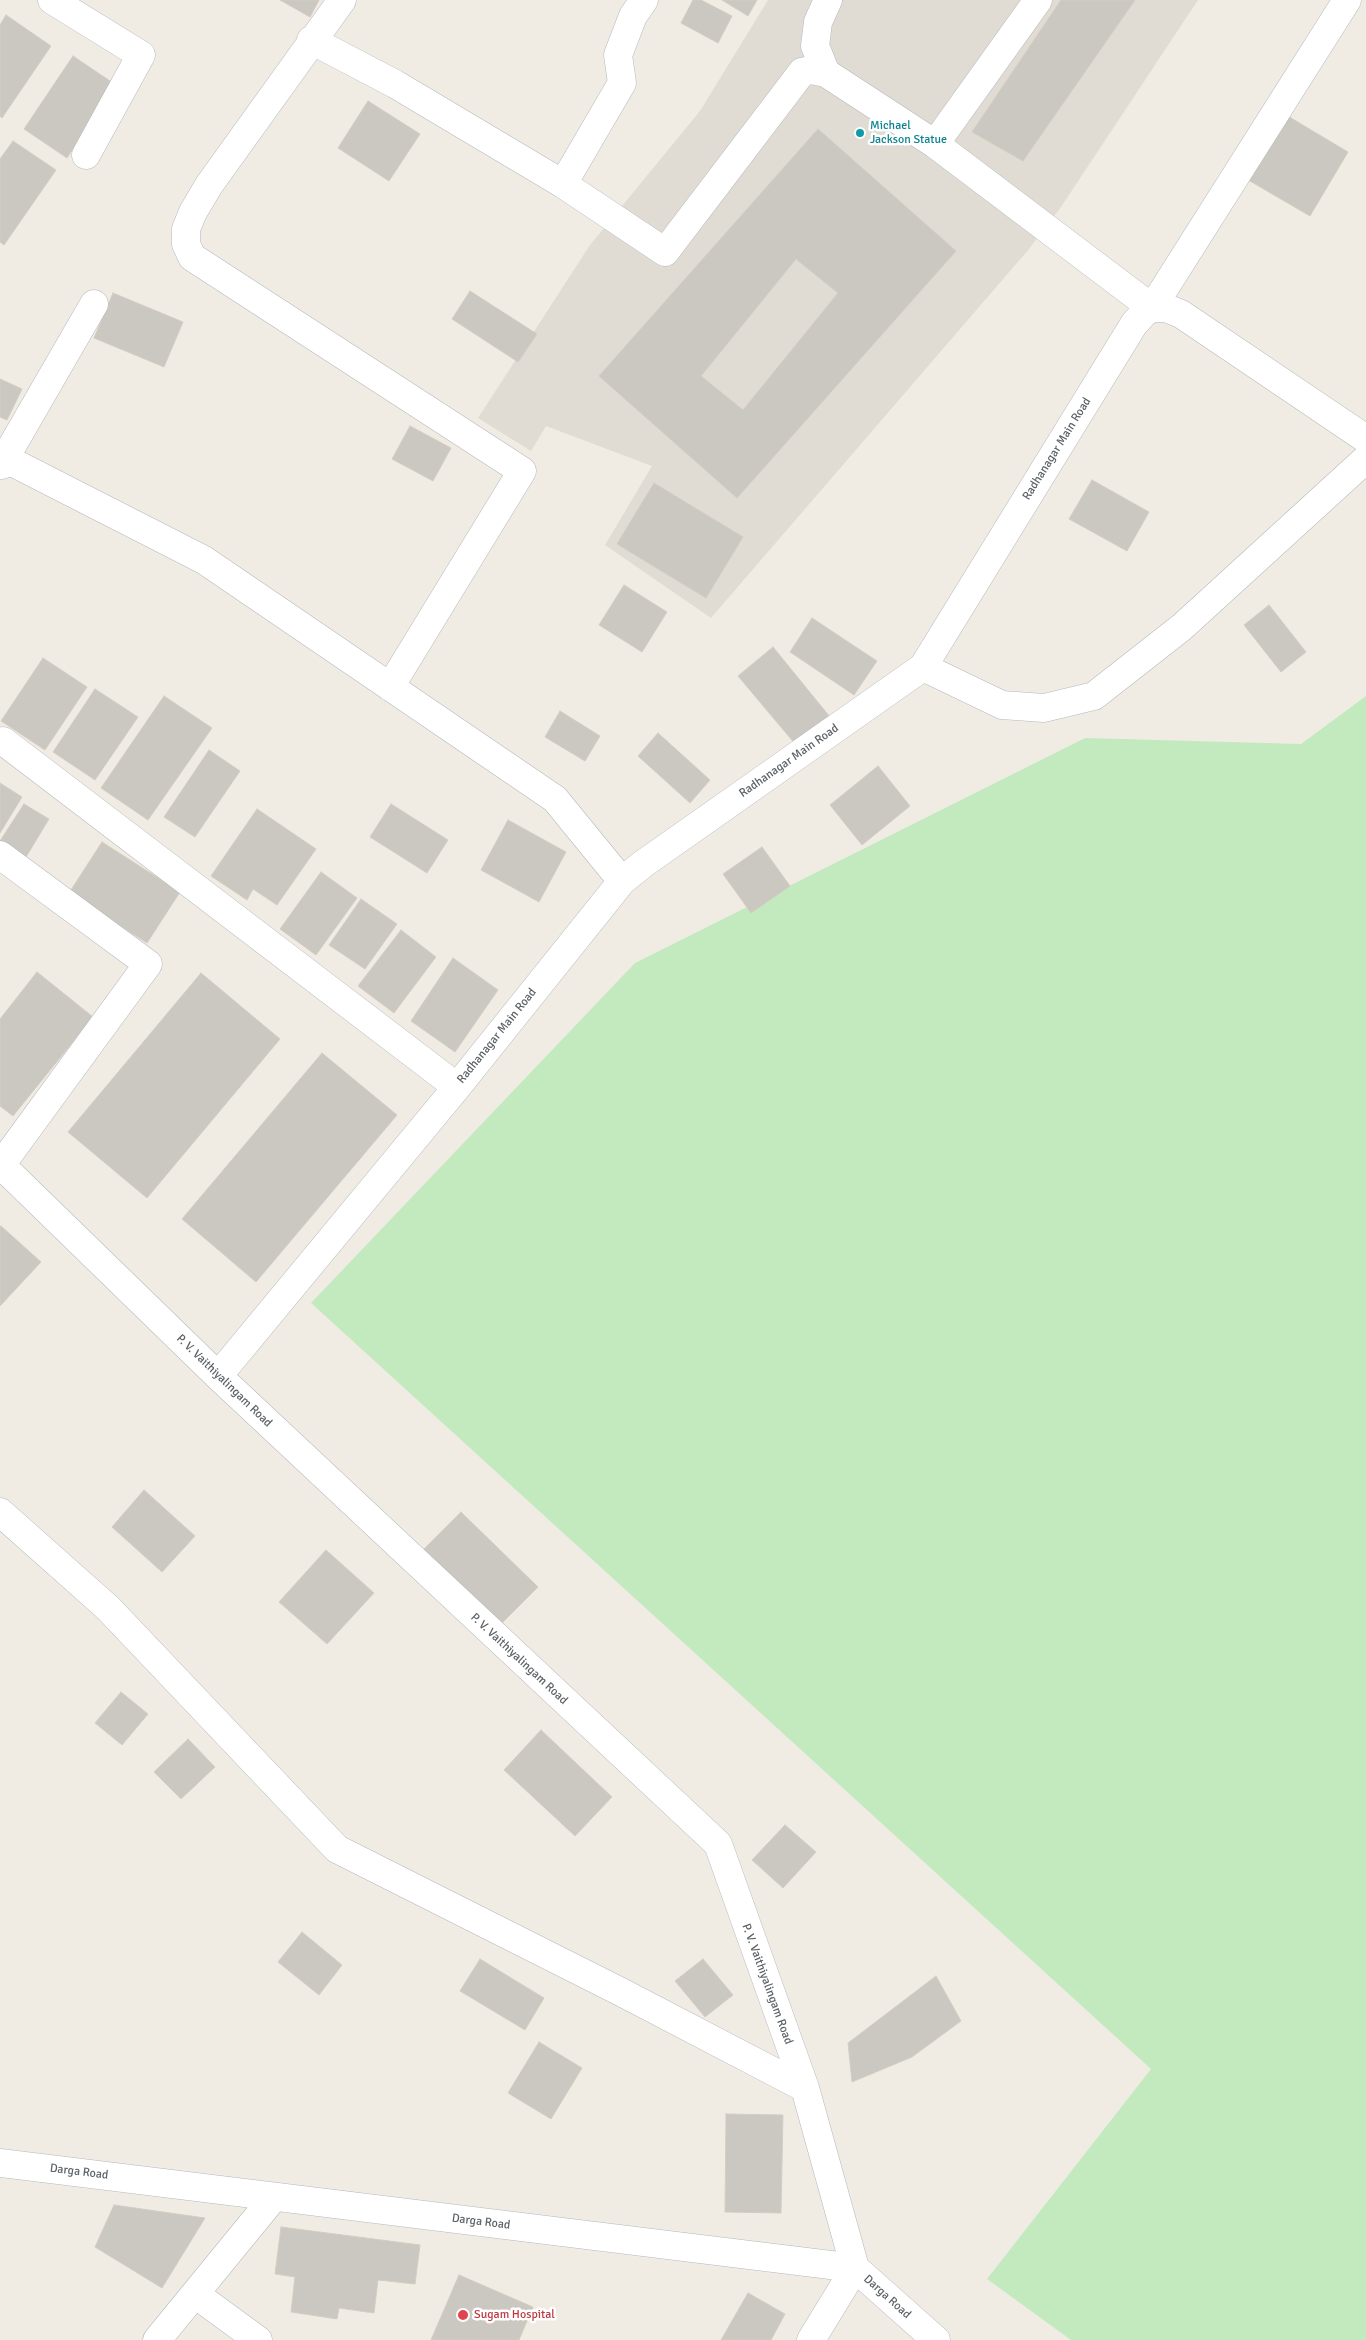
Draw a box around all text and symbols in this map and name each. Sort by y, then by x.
place label: Michael Jackson Statue [870,119,947,147]
marker: Michael Jackson Statue [854,127,866,139]
street label: Radhanagar Main Road [1020,395,1094,503]
street label: Radhanagar Main Road [736,721,842,801]
street label: Radhanagar Main Road [454,986,540,1086]
street label: P. V. Vaithiyalingam Road [173,1332,275,1430]
street label: P. V. Vaithiyalingam Road [468,1610,570,1708]
street label: P. V. Vaithiyalingam Road [738,1922,796,2046]
street label: Darga Road [49,2161,109,2183]
street label: Darga Road [451,2211,511,2233]
street label: Darga Road [860,2272,914,2322]
marker: Sugam Hospital [456,2308,470,2322]
place label: Sugam Hospital [474,2308,555,2322]

